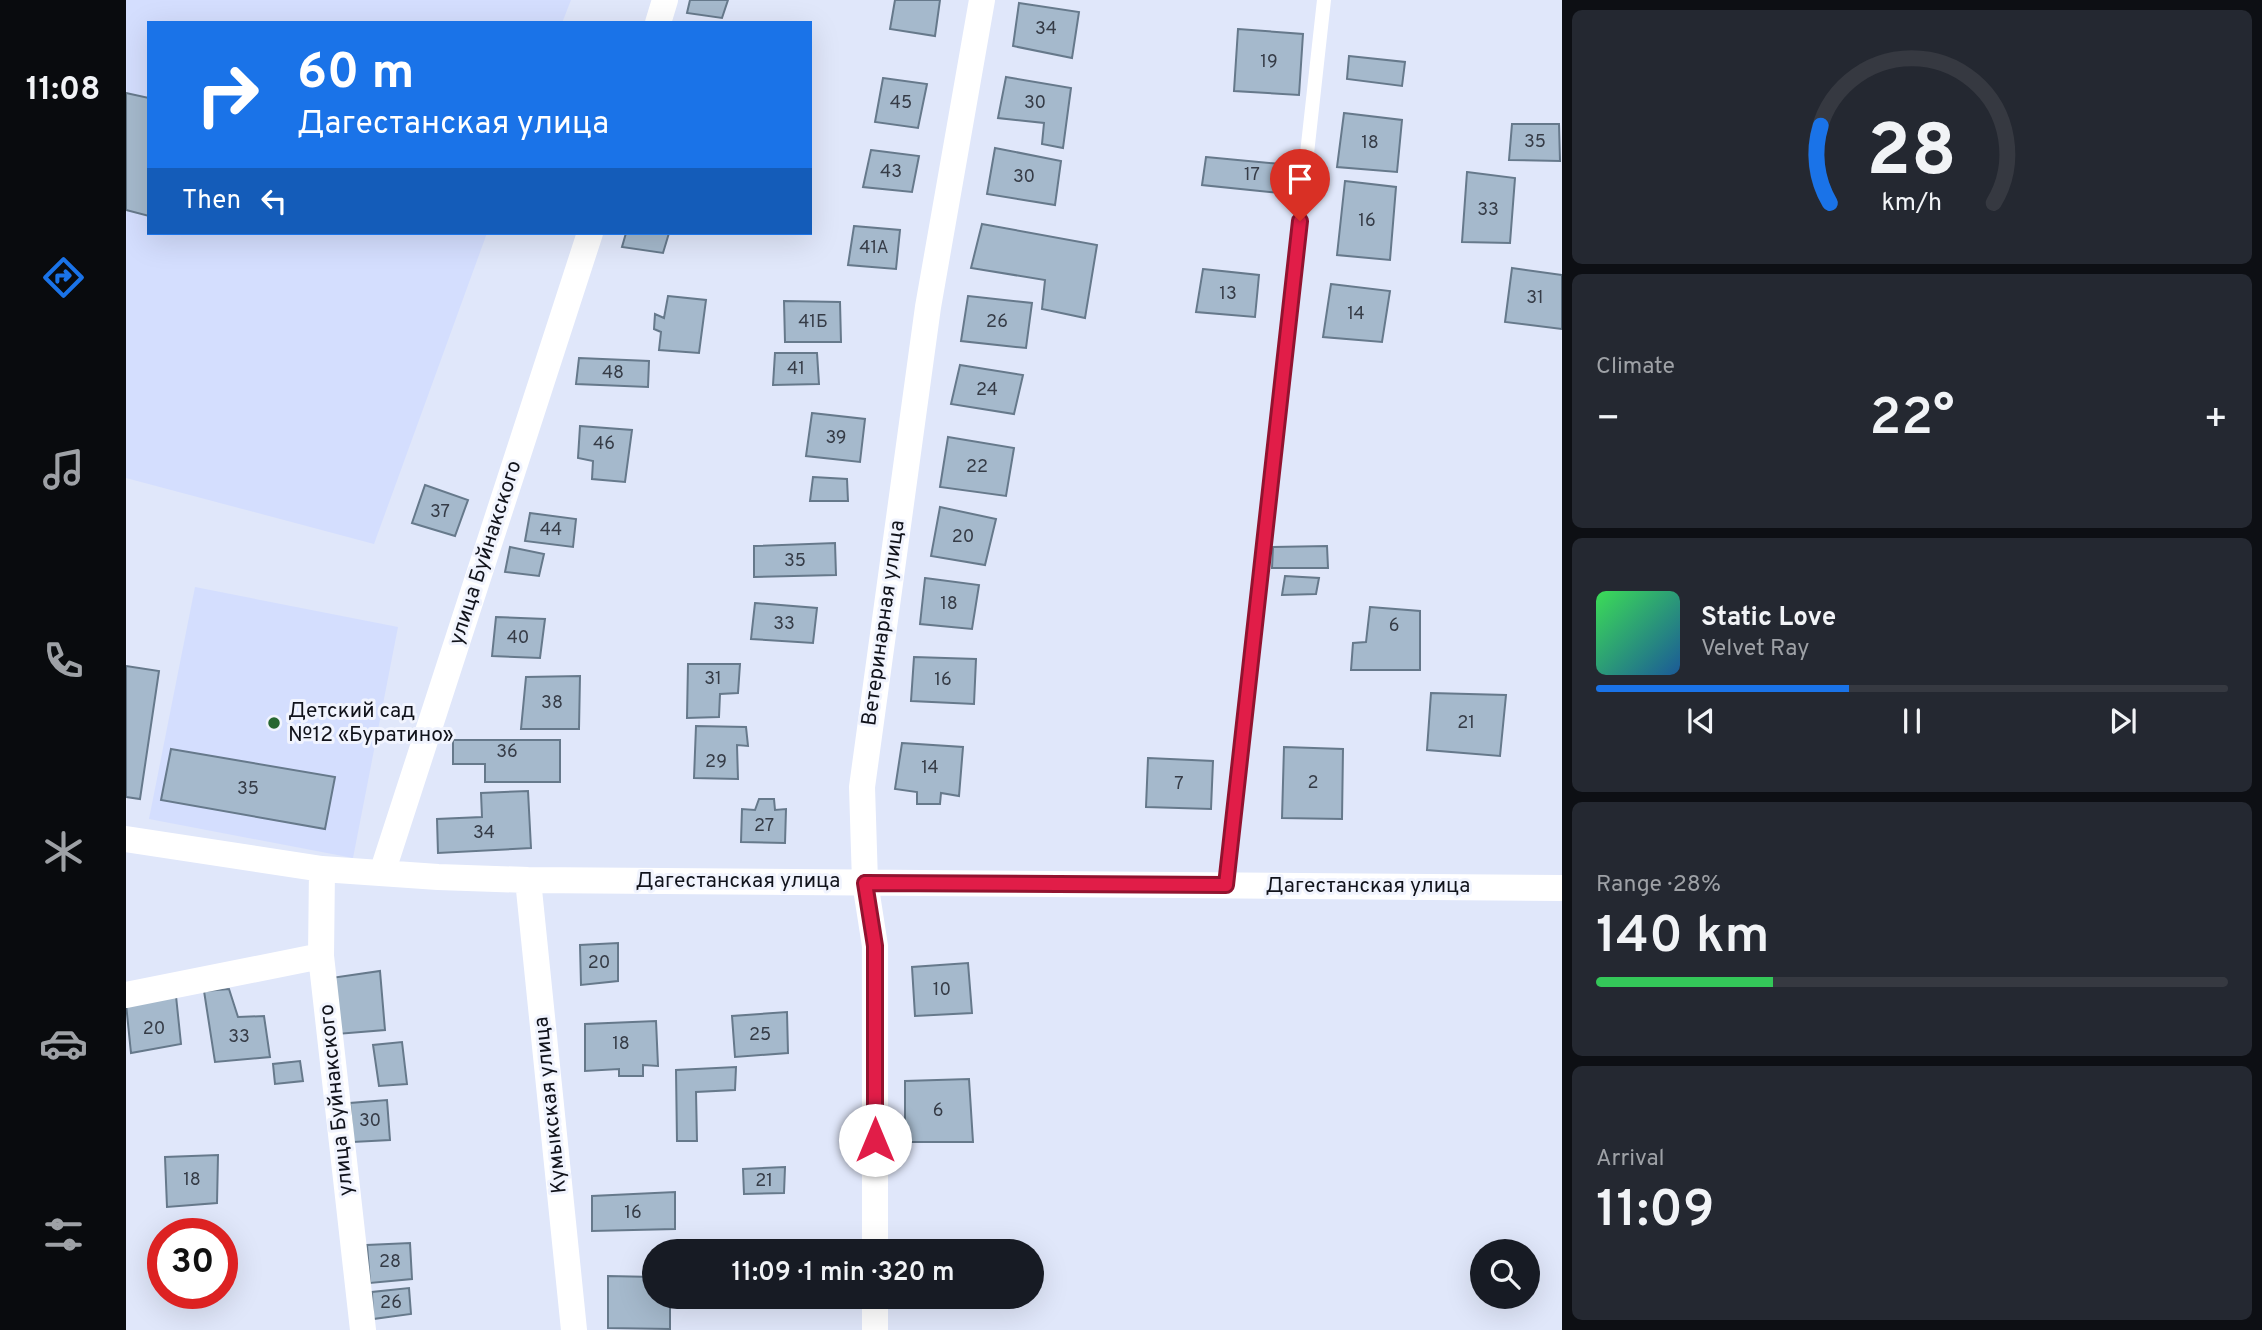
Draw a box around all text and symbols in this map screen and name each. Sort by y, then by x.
house number: 34 [1035,18,1057,41]
text: 60 m [297,44,415,106]
icon: right [182,49,273,140]
house number: 19 [1260,51,1278,74]
text: 11:08 [26,71,100,111]
house number: 45 [890,92,912,115]
house number: 30 [1024,92,1046,115]
text: Дагестанская улица [297,105,609,145]
text: 28 [1867,109,1957,201]
house number: 35 [1524,131,1546,154]
house number: 18 [1361,132,1379,155]
pin [1270,149,1330,221]
icon: arrive [1281,160,1319,198]
house number: 43 [880,161,902,184]
house number: 17 [1244,164,1260,187]
house number: 30 [1013,166,1035,189]
icon: left [255,182,293,220]
text: Then [182,185,241,218]
text: km/h [1882,188,1942,220]
house number: 33 [1477,199,1499,222]
house number: 16 [1358,210,1376,233]
house number: 41А [859,237,889,260]
icon: directions [39,253,88,302]
house number: 13 [1219,283,1237,306]
house number: 31 [1526,287,1544,310]
house number: 14 [1347,303,1365,326]
house number: 41Б [798,311,828,334]
house number: 26 [986,311,1008,334]
text: Climate [1596,353,1675,382]
house number: 41 [787,358,805,381]
house number: 48 [602,362,624,385]
house number: 24 [976,379,998,402]
text: 22° [1869,387,1955,453]
text: − [1596,396,1621,445]
text: + [2203,396,2228,445]
house number: 39 [825,427,847,450]
house number: 46 [593,433,615,456]
icon: music [39,445,88,494]
house number: 22 [966,456,988,479]
street label: улица Буйнакского [443,457,529,649]
house number: 37 [430,501,450,524]
street label: Ветеринарная улица [856,518,912,728]
house number: 44 [540,519,562,542]
house number: 20 [952,526,974,549]
house number: 35 [784,550,806,573]
house number: 18 [940,593,958,616]
text: Static Love [1701,602,1836,635]
house number: 33 [773,613,795,636]
house number: 6 [1389,615,1399,638]
house number: 40 [507,627,529,650]
text: Velvet Ray [1701,635,1809,664]
icon: phone [39,636,88,685]
house number: 31 [704,668,722,691]
house number: 16 [934,669,952,692]
house number: 38 [541,692,563,715]
place label: Детский сад №12 «Буратино» [288,698,454,749]
icon: previous [1682,702,1720,740]
icon: pause [1893,702,1931,740]
icon: next [2104,702,2142,740]
house number: 21 [1457,712,1475,735]
marker: Детский сад №12 «Буратино» [266,715,282,731]
house number: 36 [496,741,518,764]
house number: 29 [705,751,727,774]
house number: 14 [921,757,939,780]
house number: 2 [1307,772,1319,795]
house number: 7 [1174,773,1184,796]
house number: 35 [237,778,259,801]
house number: 27 [754,815,774,838]
house number: 34 [473,822,495,845]
icon: climate [39,827,88,876]
street label: Дагестанская улица [636,868,840,895]
text: Range · 28% [1596,871,1721,900]
street label: Дагестанская улица [1266,873,1470,900]
text: 140 km [1596,905,1770,971]
house number: 20 [588,952,610,975]
house number: 10 [933,979,951,1002]
street label: улица Буйнакского [314,1003,360,1197]
street label: Кумыкская улица [528,1015,574,1195]
house number: 20 [143,1018,165,1041]
icon: car [39,1019,88,1068]
house number: 25 [749,1024,771,1047]
house number: 33 [228,1026,250,1049]
house number: 18 [612,1033,630,1056]
house number: 6 [933,1100,943,1123]
position arrow [838,1103,912,1177]
house number: 30 [359,1110,381,1133]
text: Arrival [1596,1145,1665,1174]
house number: 18 [183,1169,201,1192]
house number: 21 [755,1170,773,1193]
text: 11:09 [1596,1179,1715,1245]
house number: 16 [624,1202,642,1225]
icon: filters [39,1210,88,1259]
speed limit sign: 30 [147,1218,238,1309]
map controls [1470,1239,1540,1309]
button: search [1470,1239,1540,1309]
house number: 28 [379,1251,401,1274]
text: 11:09 · 1 min · 320 m [732,1257,954,1290]
house number: 26 [380,1292,402,1315]

